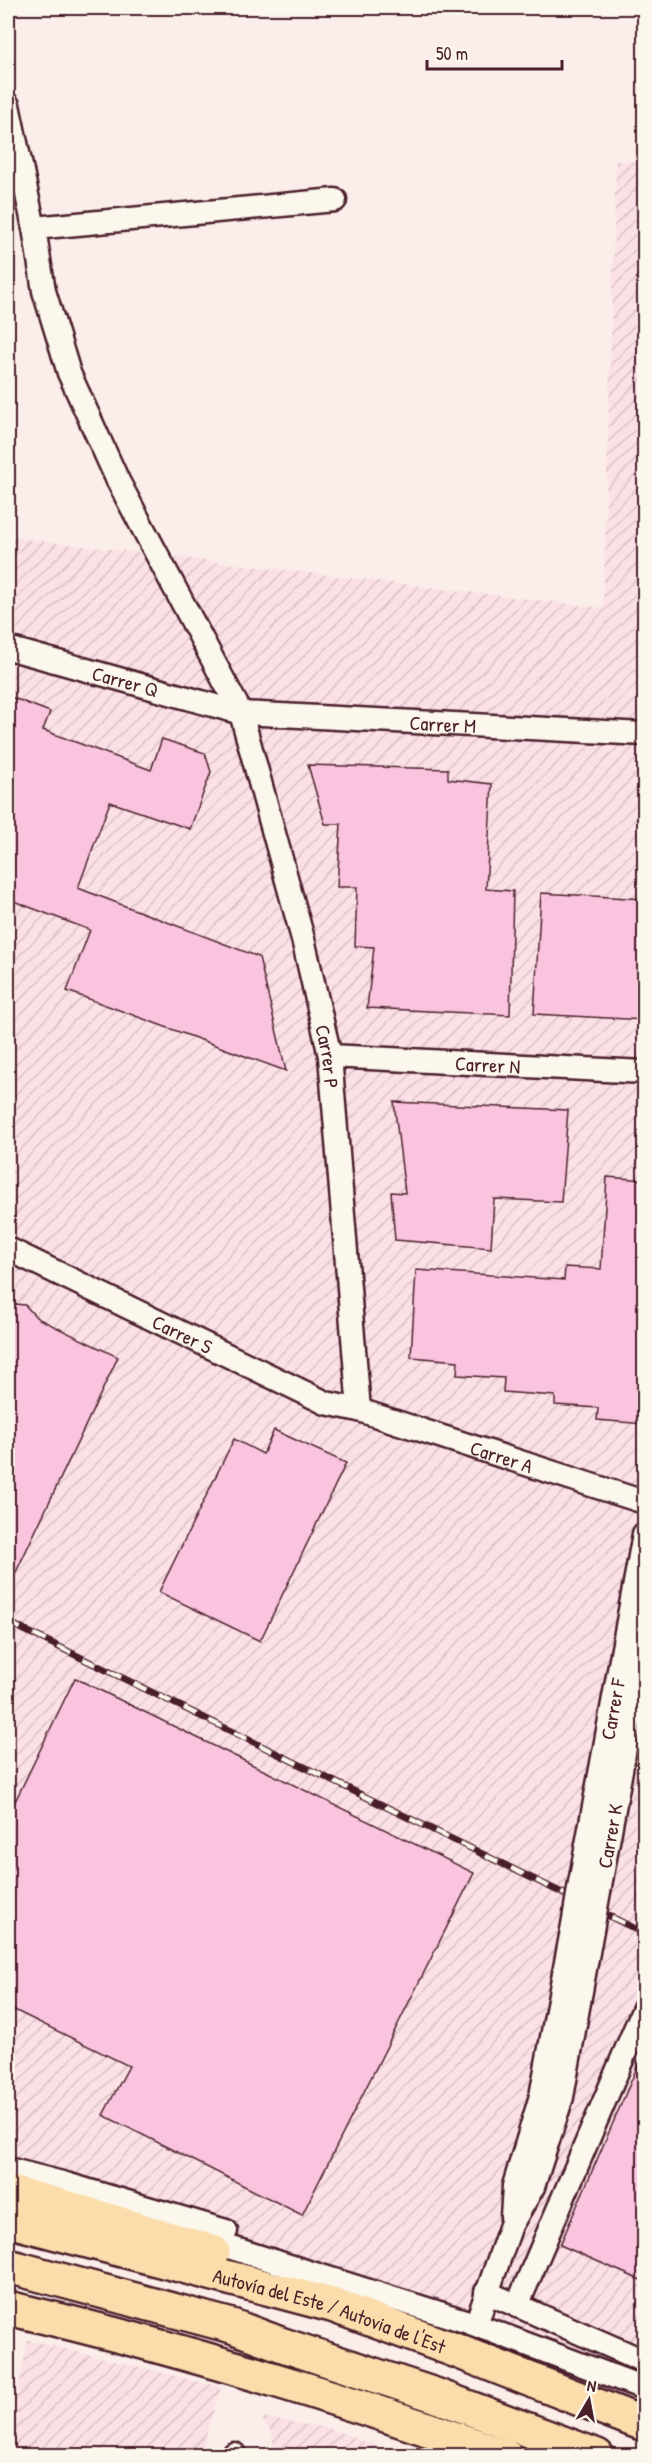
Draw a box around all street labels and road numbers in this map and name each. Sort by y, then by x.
street label: Carrer Q [89,659,162,703]
street label: Carrer M [409,708,477,739]
street label: Carrer P [310,1022,346,1089]
street label: Carrer N [455,1049,521,1079]
street label: Carrer S [148,1308,217,1360]
street label: Carrer A [467,1433,537,1479]
street label: Carrer F [593,1675,631,1742]
street label: Carrer K [590,1801,628,1870]
street label: Autovía del Este / Autovia de l'Est [210,2261,451,2360]

